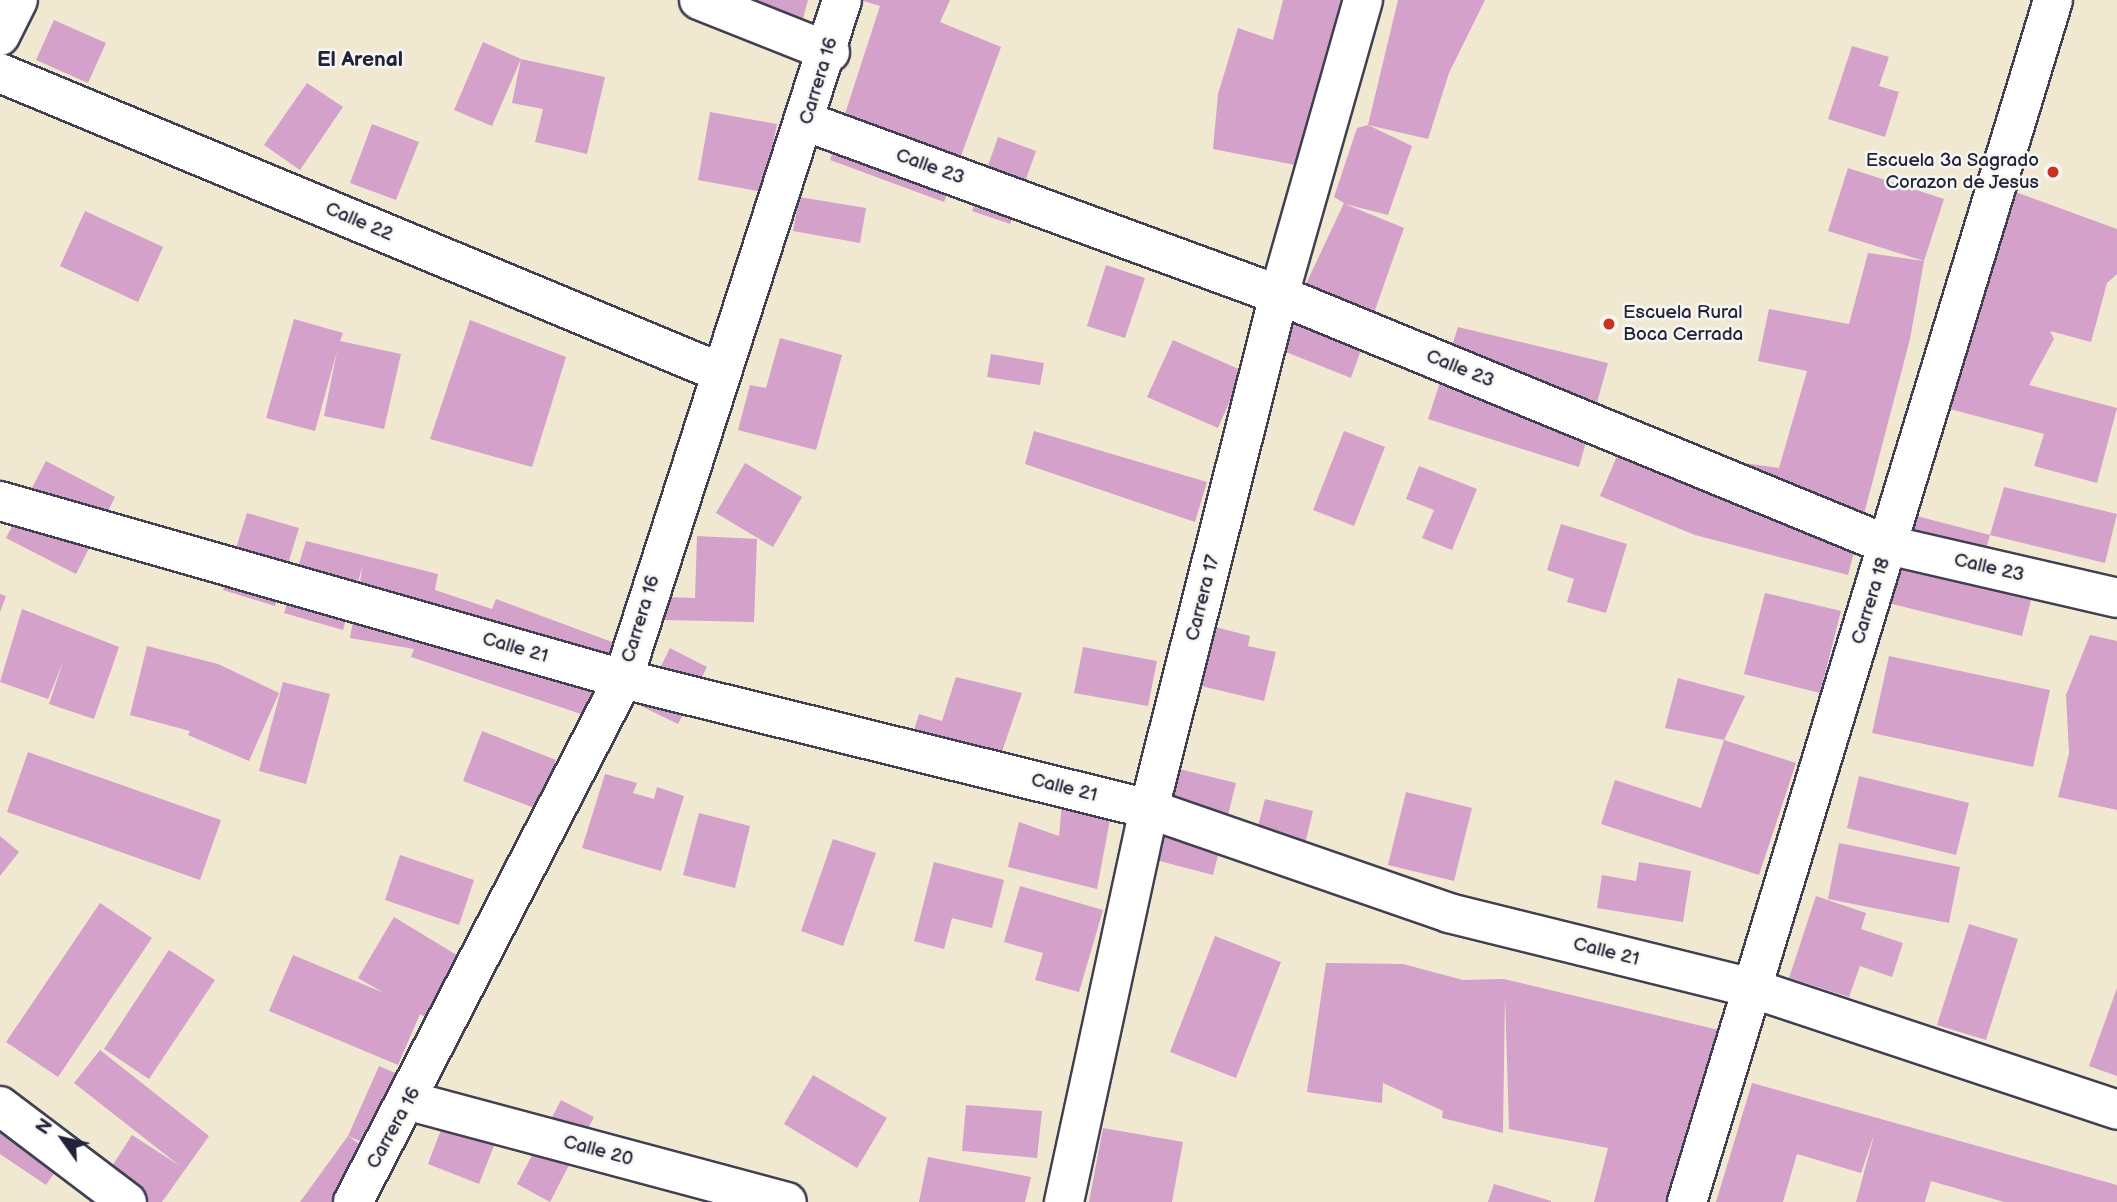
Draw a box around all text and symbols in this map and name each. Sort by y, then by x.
street label: Carrera 16 [795,35,843,127]
district label: El Arenal [317,47,403,73]
street label: Calle 23 [892,144,968,190]
place label: Escuela 3a Sagrado Corazon de Jesus [1865,150,2039,194]
marker: Escuela 3a Sagrado Corazon de Jesus [2045,164,2061,180]
street label: Calle 22 [322,198,396,246]
place label: Escuela Rural Boca Cerrada [1623,302,1743,346]
marker: Escuela Rural Boca Cerrada [1601,316,1617,332]
street label: Calle 23 [1423,345,1497,393]
street label: Calle 23 [1952,549,2026,587]
street label: Carrera 17 [1181,553,1225,643]
street label: Carrera 18 [1847,555,1895,647]
street label: Carrera 16 [617,573,665,665]
street label: Calle 21 [480,628,550,668]
street label: Calle 21 [1029,769,1099,807]
street label: Calle 21 [1571,933,1641,971]
street label: Carrera 16 [362,1083,426,1173]
north arrow [28,1104,98,1174]
text: N [32,1115,59,1139]
street label: Calle 20 [561,1131,635,1171]

